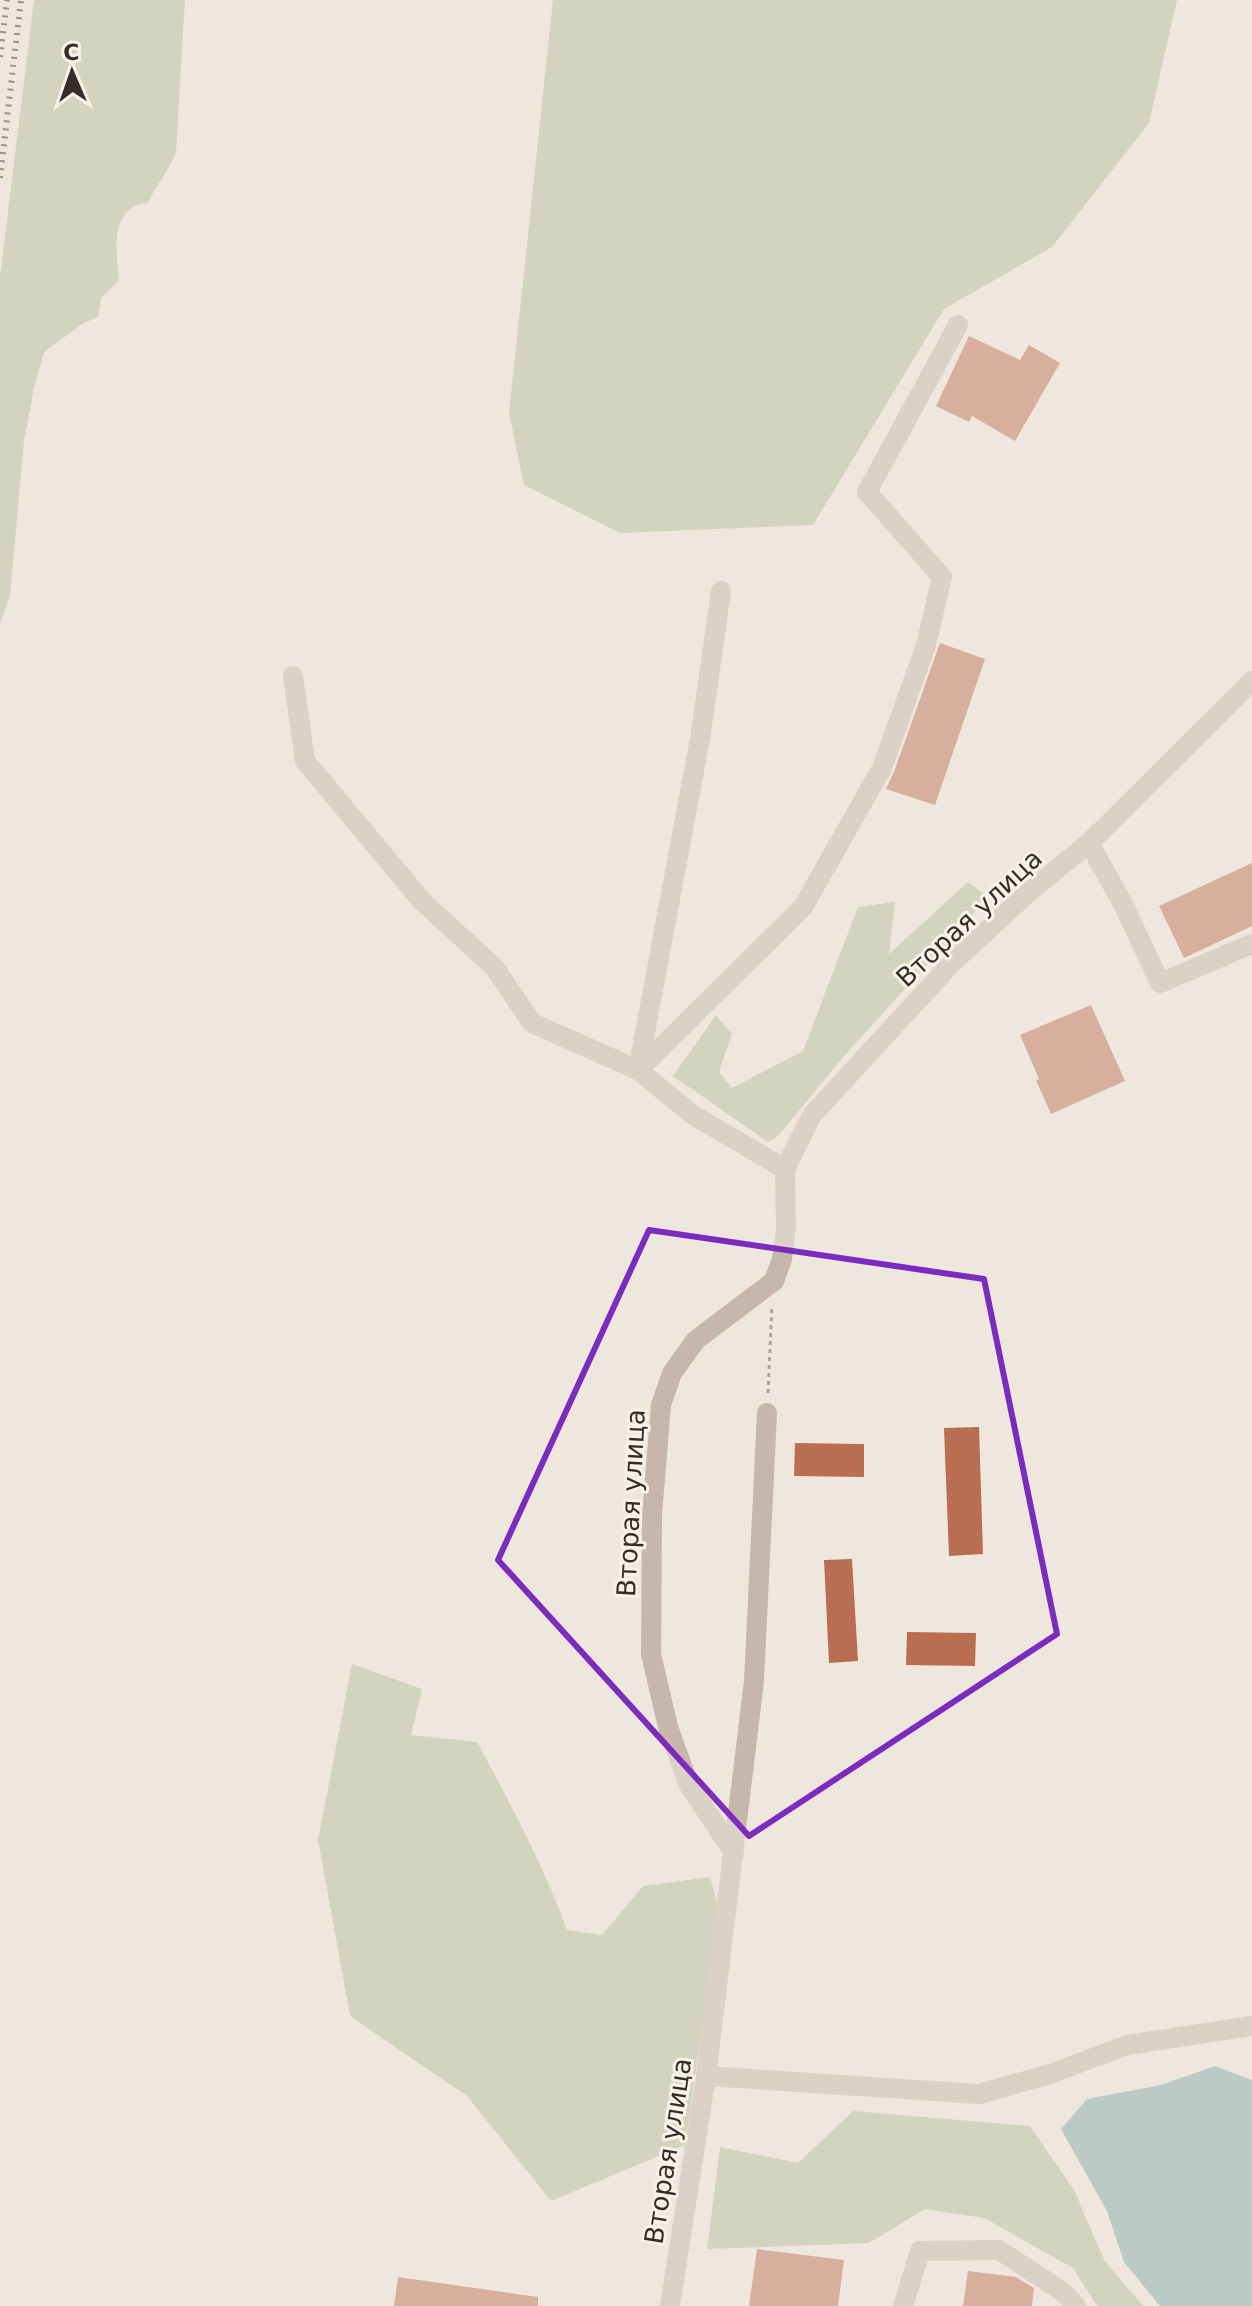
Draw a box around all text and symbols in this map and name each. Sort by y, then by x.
north arrow [32,32,112,112]
text: С [63,40,80,65]
street label: Вторая улица [890,843,1048,993]
street label: Вторая улица [611,1408,651,1598]
street label: Вторая улица [638,2056,698,2246]

